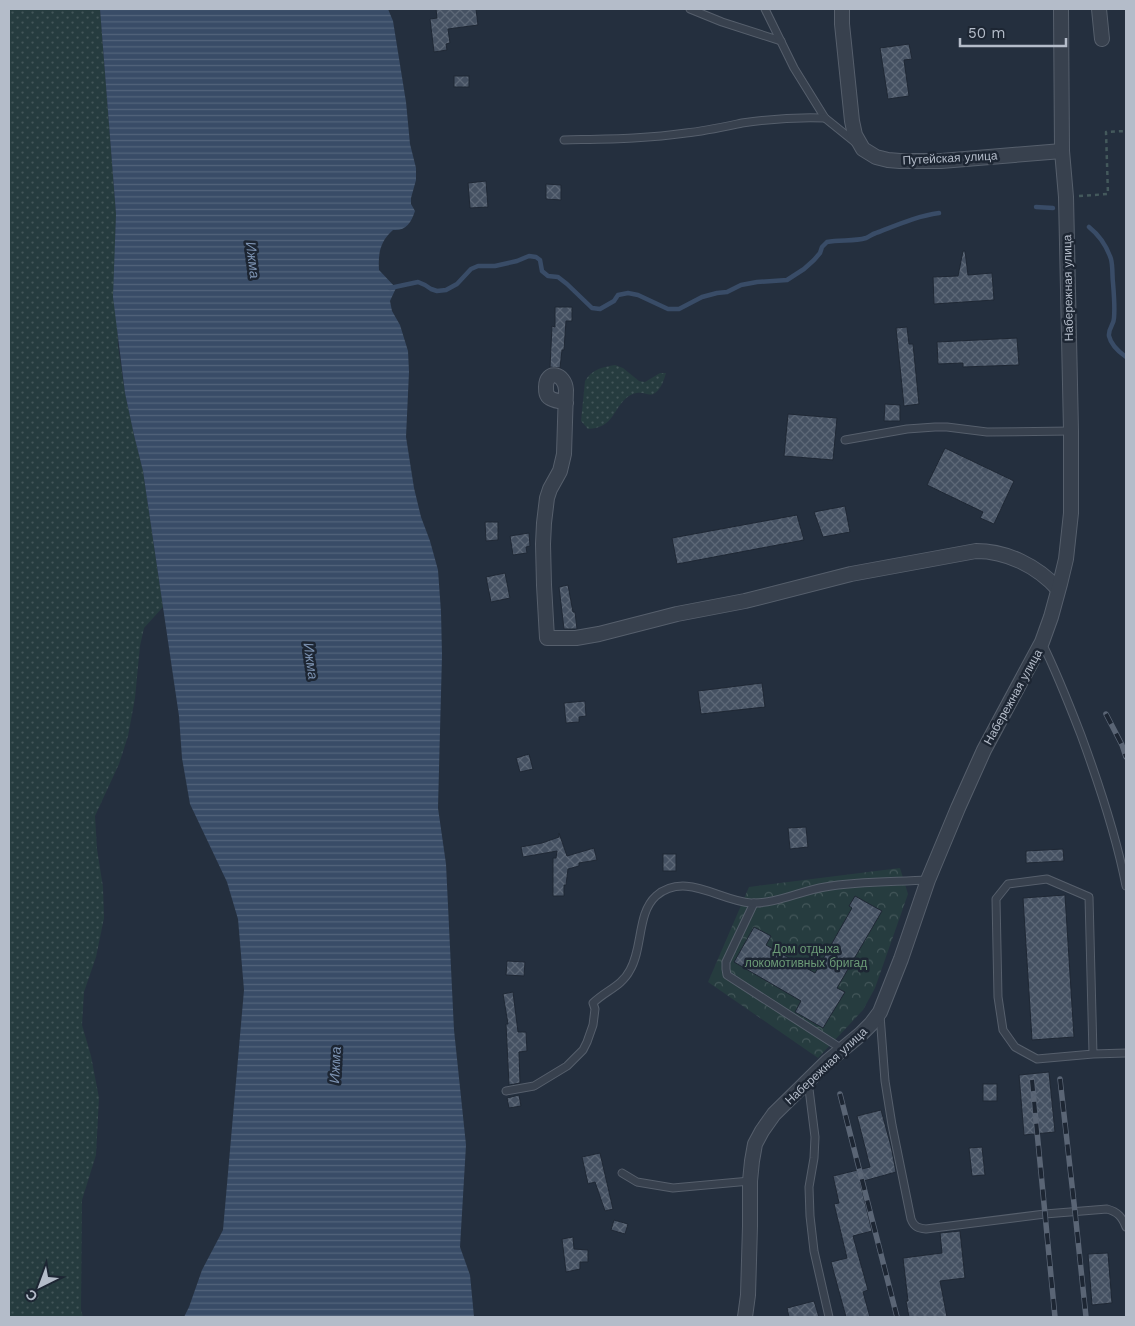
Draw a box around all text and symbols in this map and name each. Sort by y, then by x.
scale bar [960,15,1066,47]
text: 50 m [968,24,1005,42]
street label: Путейская улица [902,149,998,167]
street label: Набережная улица [1060,234,1076,342]
water label: Ижма [243,241,263,280]
water label: Ижма [301,642,322,681]
street label: Набережная улица [981,647,1045,747]
park label: Дом отдыха локомотивных бригад [745,942,867,970]
street label: Набережная улица [782,1024,870,1108]
water label: Ижма [326,1046,344,1084]
north arrow [15,1261,65,1311]
text: С [22,1286,40,1305]

